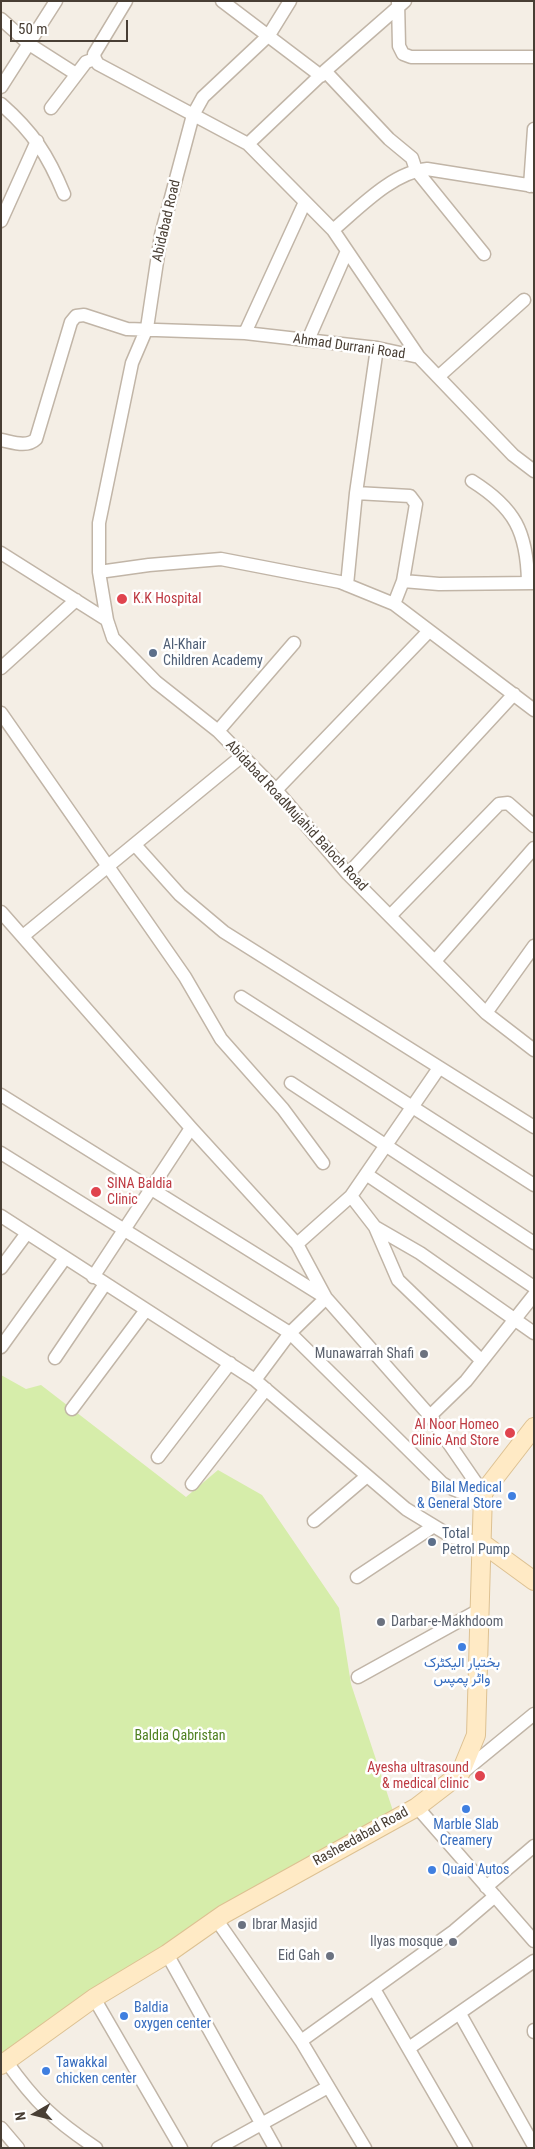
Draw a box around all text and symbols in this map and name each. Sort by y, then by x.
scale bar [12,10,130,42]
text: 50 m [18,20,48,38]
street label: Abidabad Road [149,178,185,264]
street label: Ahmad Durrani Road [292,331,406,363]
place label: K.K Hospital [133,591,201,607]
marker: K.K Hospital [115,592,129,606]
place label: Al-Khair Children Academy [163,637,263,670]
marker: Al-Khair Children Academy [147,647,159,659]
street label: Abidabad RoadMujahid Baloch Road [222,737,370,895]
place label: SINA Baldia Clinic [107,1176,172,1208]
marker: SINA Baldia Clinic [89,1185,103,1199]
place label: Munawarrah Shafi [315,1346,414,1362]
marker: Munawarrah Shafi [418,1348,430,1360]
place label: Al Noor Homeo Clinic And Store [411,1417,499,1450]
marker: Al Noor Homeo Clinic And Store [503,1426,517,1440]
place label: Bilal Medical & General Store [417,1480,502,1512]
marker: Bilal Medical & General Store [506,1490,518,1502]
place label: Total Petrol Pump [442,1526,510,1558]
marker: Total Petrol Pump [426,1536,438,1548]
place label: Darbar-e-Makhdoom [391,1614,503,1630]
marker: Darbar-e-Makhdoom [375,1616,387,1628]
marker: بختیار الیکٹرک واٹر پمپس [456,1641,468,1653]
place label: بختیار الیکٹرک واٹر پمپس [424,1655,500,1688]
park label: Baldia Qabristan [134,1728,226,1744]
place label: Ayesha ultrasound & medical clinic [367,1760,469,1792]
marker: Ayesha ultrasound & medical clinic [473,1769,487,1783]
marker: Marble Slab Creamery [460,1803,472,1815]
street label: Rasheedabad Road [311,1804,411,1870]
place label: Marble Slab Creamery [433,1817,499,1850]
place label: Quaid Autos [442,1862,509,1878]
marker: Quaid Autos [426,1864,438,1876]
place label: Ibrar Masjid [252,1917,318,1933]
marker: Ibrar Masjid [236,1919,248,1931]
place label: Ilyas mosque [370,1934,443,1950]
marker: Ilyas mosque [447,1936,459,1948]
place label: Eid Gah [278,1948,320,1964]
marker: Eid Gah [324,1950,336,1962]
place label: Baldia oxygen center [134,2000,211,2032]
marker: Baldia oxygen center [118,2010,130,2022]
place label: Tawakkal chicken center [56,2055,136,2088]
marker: Tawakkal chicken center [40,2065,52,2077]
north arrow [10,2089,60,2139]
text: N [12,2111,29,2121]

